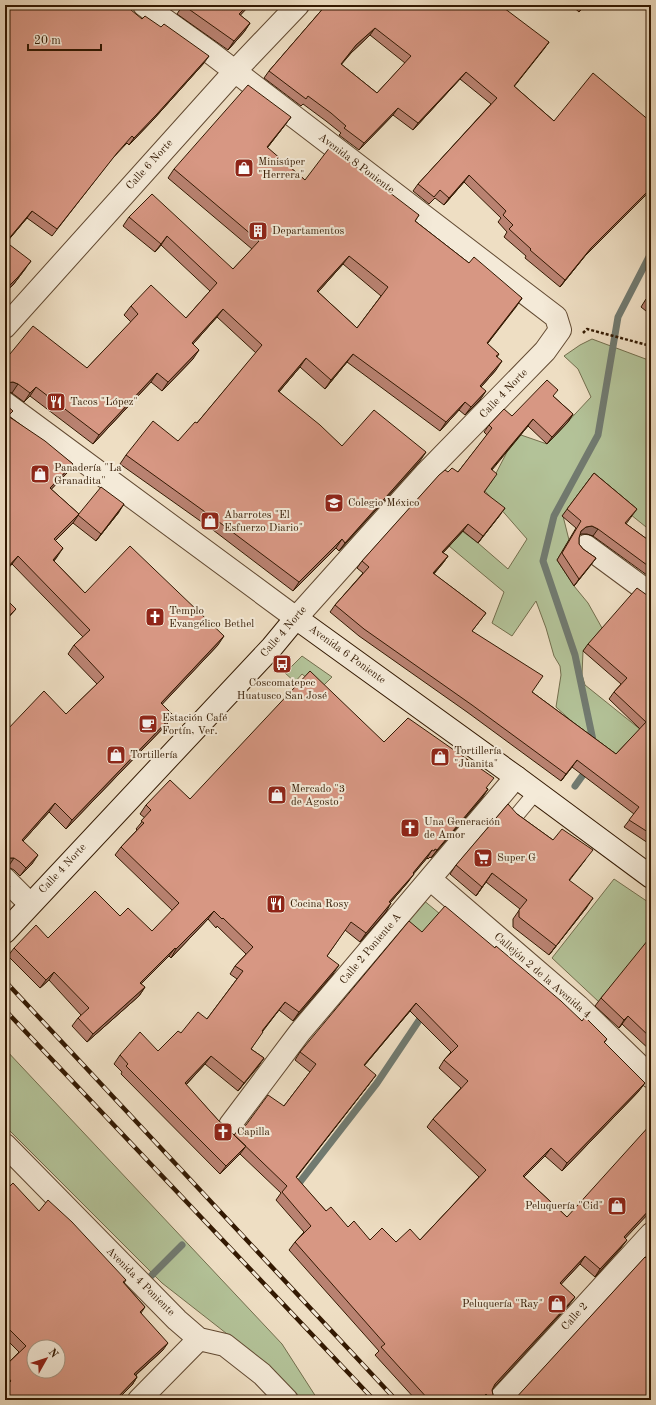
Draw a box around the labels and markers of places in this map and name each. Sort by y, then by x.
shop icon: Minisúper "Herrera" [233,157,255,179]
place label: Minisúper "Herrera" [258,157,306,181]
building icon: Departamentos [247,220,269,242]
place label: Departamentos [272,226,345,237]
restaurant icon: Tacos "López" [45,391,67,413]
place label: Tacos "López" [70,397,138,408]
shop icon: Panadería "La Granadita" [29,463,51,485]
place label: Panadería "La Granadita" [54,463,122,487]
school or university icon: Colegio México [323,492,345,514]
place label: Colegio México [348,498,420,509]
shop icon: Abarrotes "El Esfuerzo Diario" [199,510,221,532]
place label: Abarrotes "El Esfuerzo Diario" [224,510,303,534]
church icon: Templo Evangélico Bethel [144,606,166,628]
place label: Templo Evangélico Bethel [169,606,254,630]
bus stop icon: Coscomatepec Huatusco San José [271,653,293,675]
place label: Coscomatepec Huatusco San José [237,678,327,702]
cafe icon: Estación Café Fortín, Ver. [137,713,159,735]
place label: Estación Café Fortín, Ver. [162,713,227,737]
shop icon: Tortillería [105,744,127,766]
shop icon: Tortillería "Juanita" [429,746,451,768]
place label: Tortillería "Juanita" [454,746,502,770]
place label: Tortillería [130,750,178,761]
shop icon: Mercado "3 de Agosto" [266,784,288,806]
place label: Mercado "3 de Agosto" [291,784,345,808]
church icon: Una Generación de Amor [399,817,421,839]
place label: Una Generación de Amor [424,817,500,841]
supermarket icon: Super G [472,847,494,869]
place label: Super G [497,853,536,864]
restaurant icon: Cocina Rosy [265,893,287,915]
place label: Cocina Rosy [290,899,349,910]
church icon: Capilla [212,1121,234,1143]
place label: Capilla [237,1127,270,1138]
shop icon: Peluquería "Cid" [606,1195,628,1217]
place label: Peluquería "Cid" [525,1201,603,1212]
shop icon: Peluquería "Ray" [546,1293,568,1315]
place label: Peluquería "Ray" [462,1299,543,1310]

